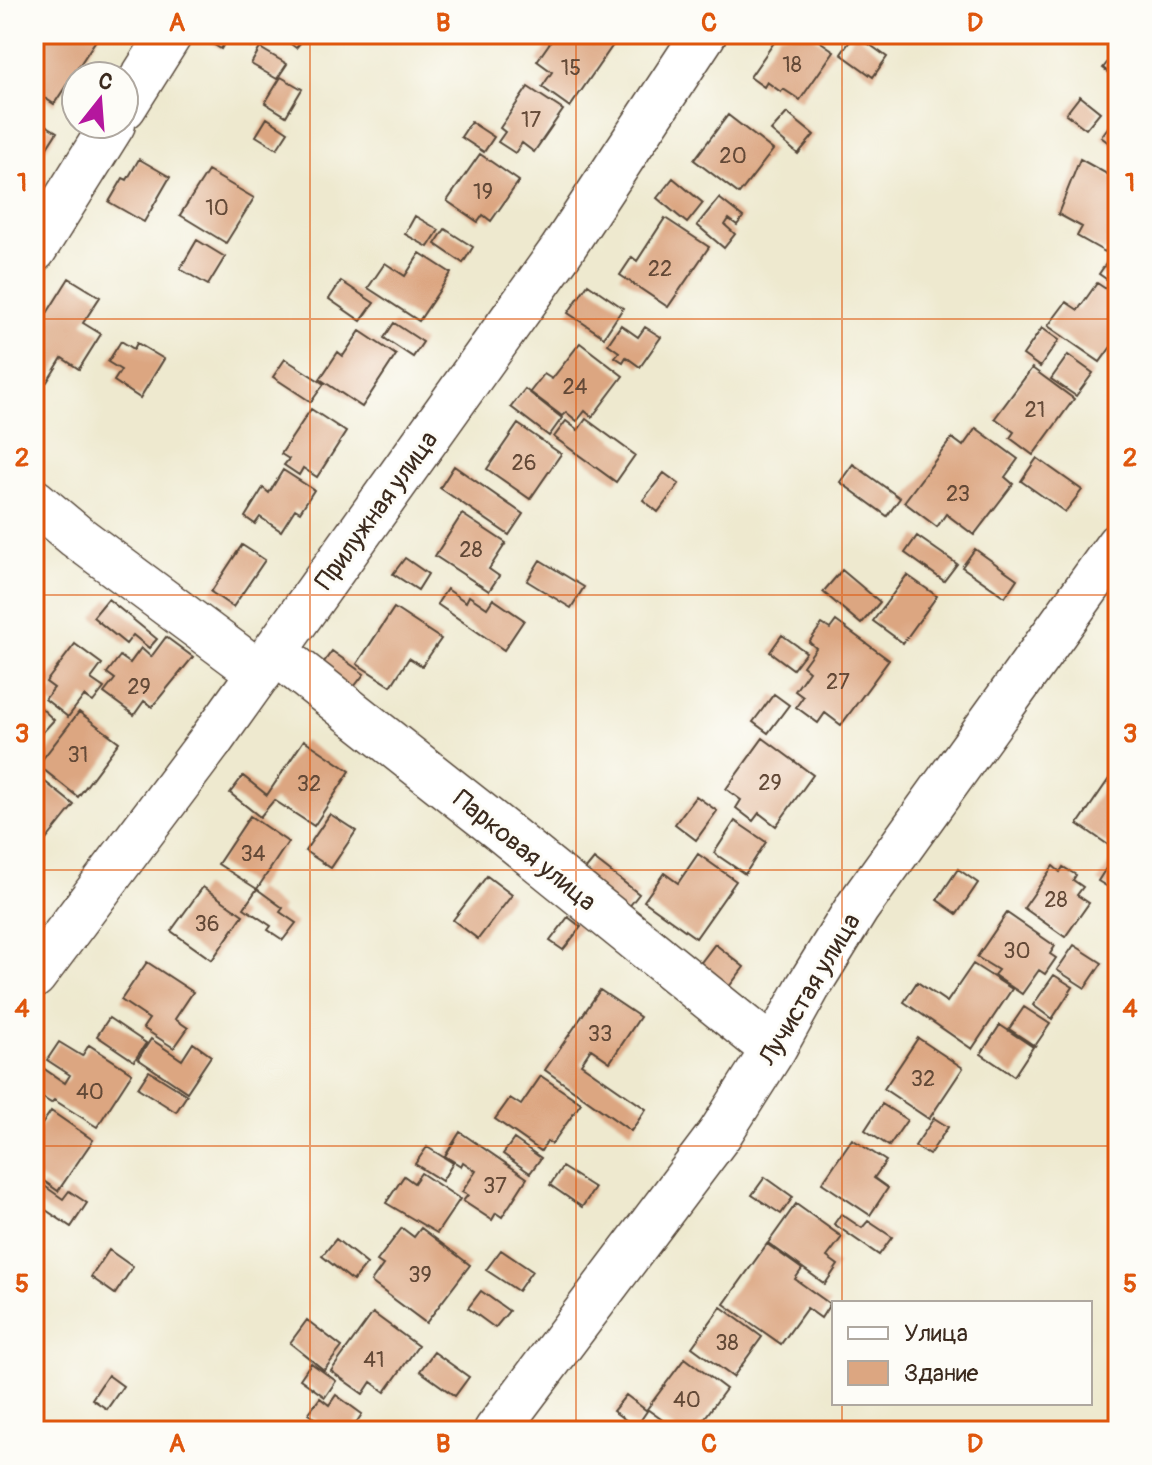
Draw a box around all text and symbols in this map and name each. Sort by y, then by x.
text: A [169,7,186,39]
text: B [436,7,450,39]
text: C [701,7,717,39]
text: D [967,7,983,39]
house number: 18 [782,51,802,79]
house number: 15 [561,54,581,82]
north arrow [60,60,140,140]
text: С [95,66,117,97]
house number: 17 [521,106,541,134]
house number: 20 [719,142,747,170]
text: 1 [17,167,27,199]
text: 1 [1125,167,1135,199]
house number: 19 [473,178,493,206]
house number: 10 [205,194,229,222]
house number: 22 [648,255,672,283]
house number: 24 [562,373,588,401]
house number: 21 [1025,396,1045,424]
street label: Прилужная улица [308,425,445,596]
text: 2 [15,442,29,474]
text: 2 [1123,442,1137,474]
house number: 26 [511,449,537,477]
house number: 23 [946,480,970,508]
house number: 28 [459,536,483,564]
house number: 27 [826,668,850,696]
house number: 29 [127,673,151,701]
text: 3 [15,718,29,750]
text: 3 [1123,718,1137,750]
house number: 31 [68,741,88,769]
house number: 29 [758,769,782,797]
house number: 32 [297,770,321,798]
street label: Парковая улица [446,783,602,918]
house number: 34 [240,840,266,868]
house number: 28 [1044,886,1068,914]
street label: Лучистая улица [751,908,868,1072]
house number: 36 [194,910,220,938]
house number: 30 [1003,937,1031,965]
text: 4 [14,993,30,1025]
text: 4 [1122,993,1138,1025]
house number: 33 [588,1020,612,1048]
house number: 32 [911,1065,935,1093]
house number: 40 [76,1078,104,1106]
house number: 37 [483,1172,507,1200]
house number: 39 [408,1261,432,1289]
text: 5 [15,1268,29,1300]
text: 5 [1123,1268,1137,1300]
legend [832,1301,1092,1405]
text: Улица [904,1319,968,1348]
house number: 38 [715,1329,739,1357]
house number: 41 [363,1346,385,1374]
text: Здание [904,1359,979,1388]
house number: 40 [673,1386,701,1414]
text: A [169,1428,186,1460]
text: B [436,1428,450,1460]
text: C [701,1428,717,1460]
text: D [967,1428,983,1460]

